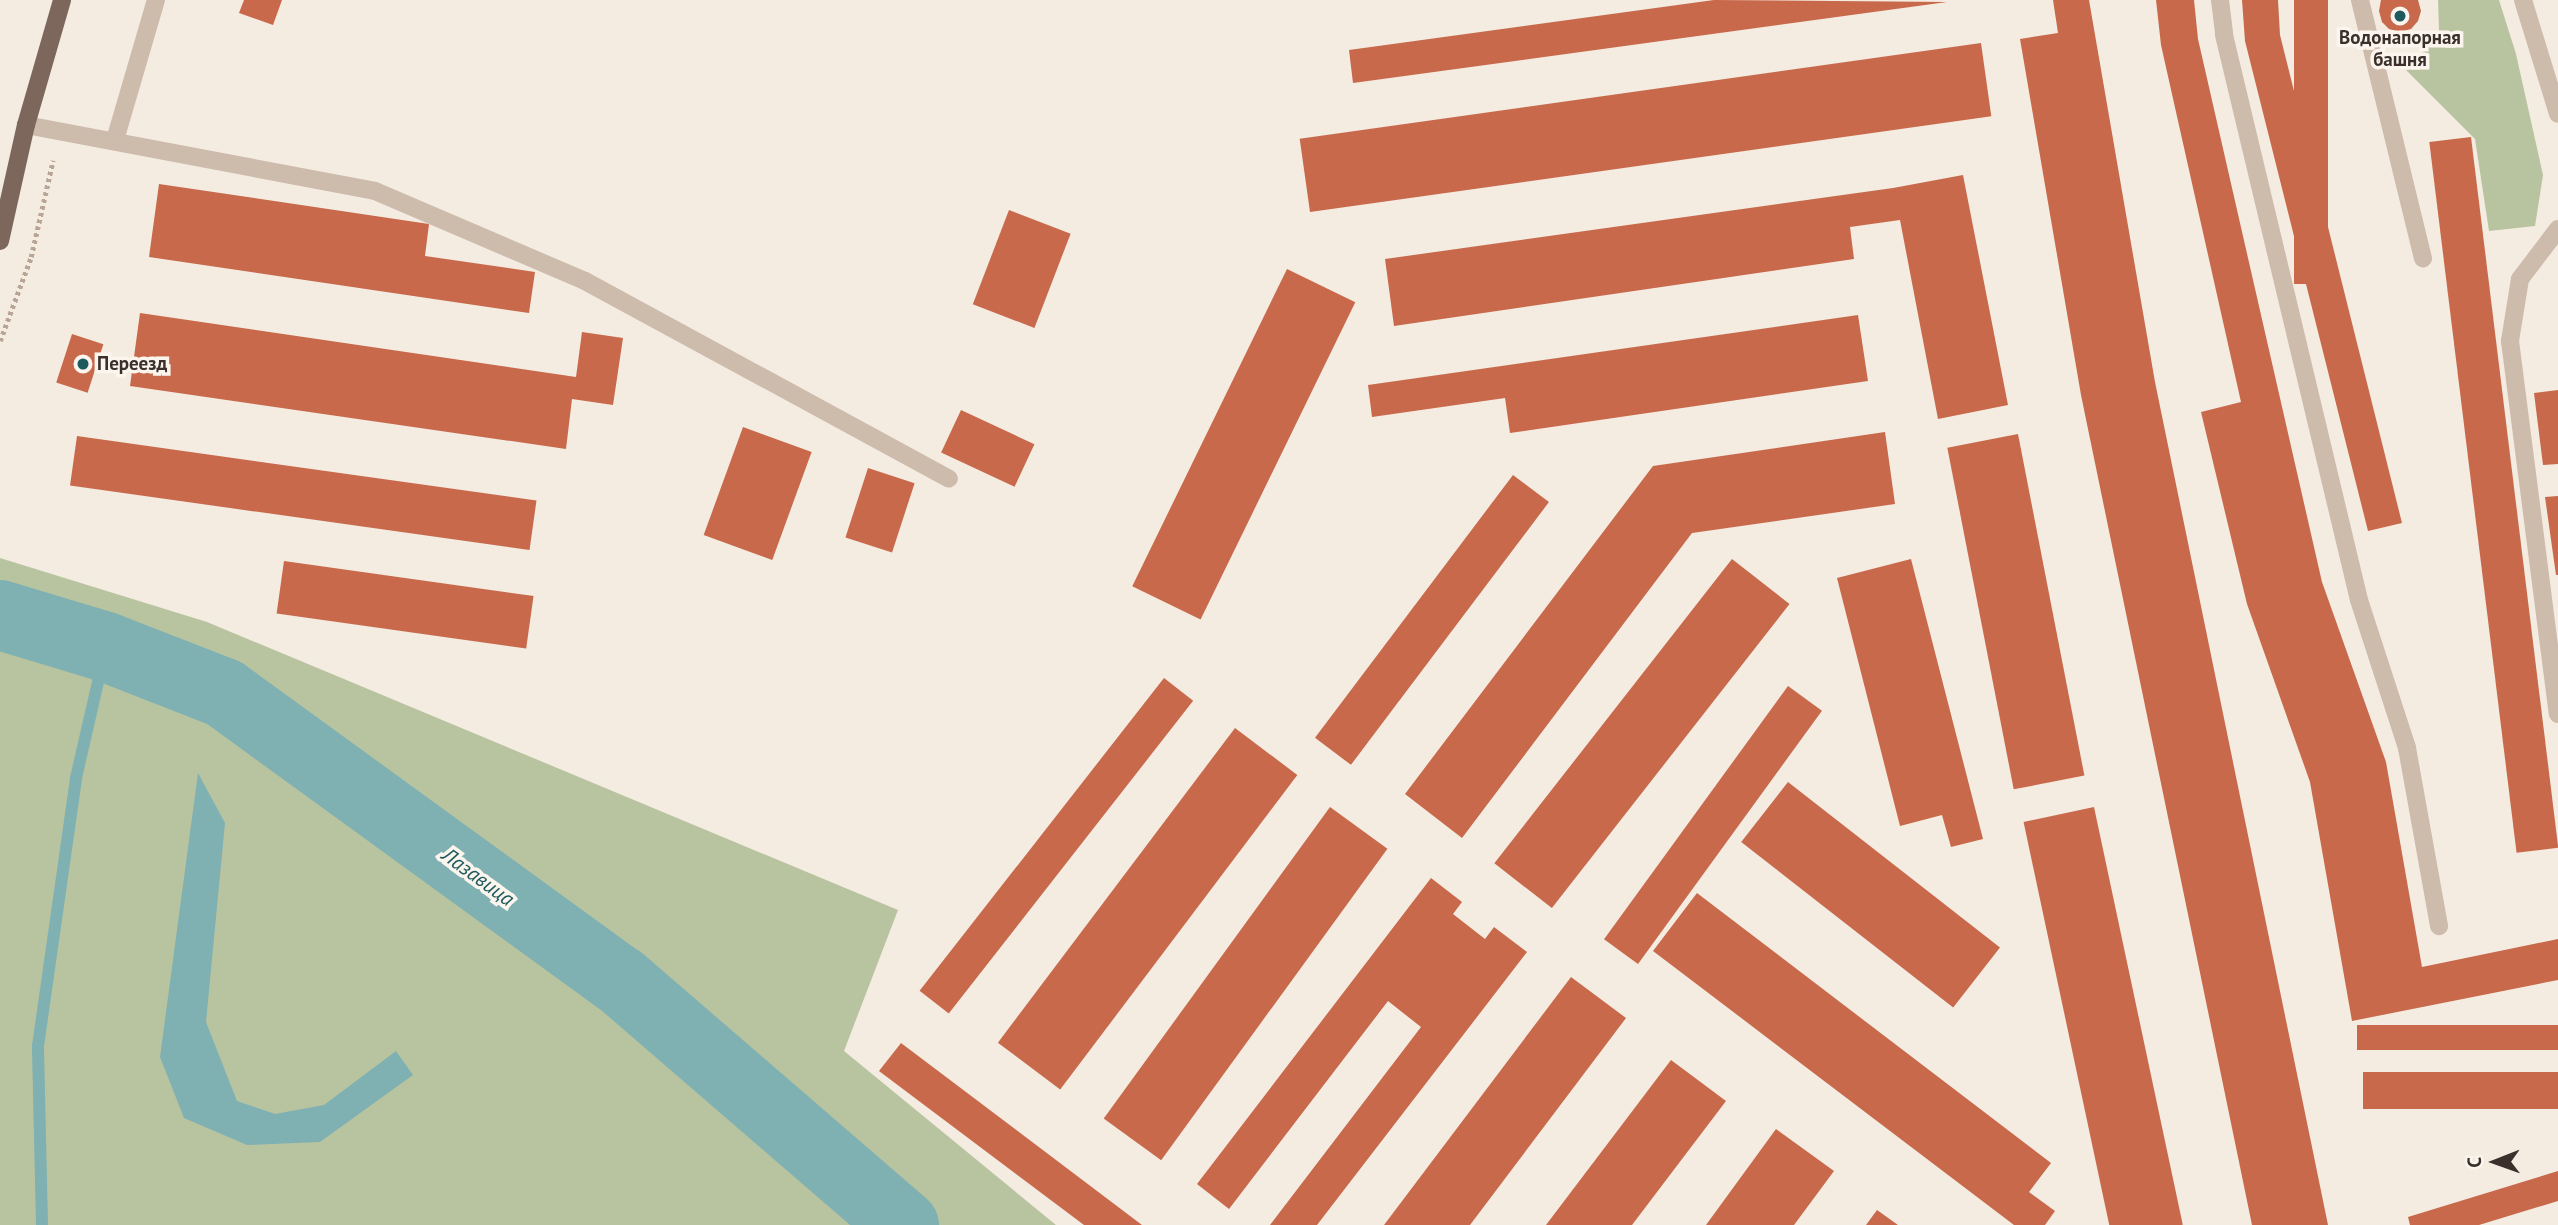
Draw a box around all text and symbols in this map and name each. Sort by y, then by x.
marker: Водонапорная башня [2392,8,2408,24]
place label: Водонапорная башня [2339,27,2461,71]
place label: Переезд [97,353,167,375]
marker: Переезд [75,356,91,372]
water label: Лазавица [437,842,519,912]
north arrow [2460,1127,2530,1197]
text: С [2462,1157,2486,1168]

